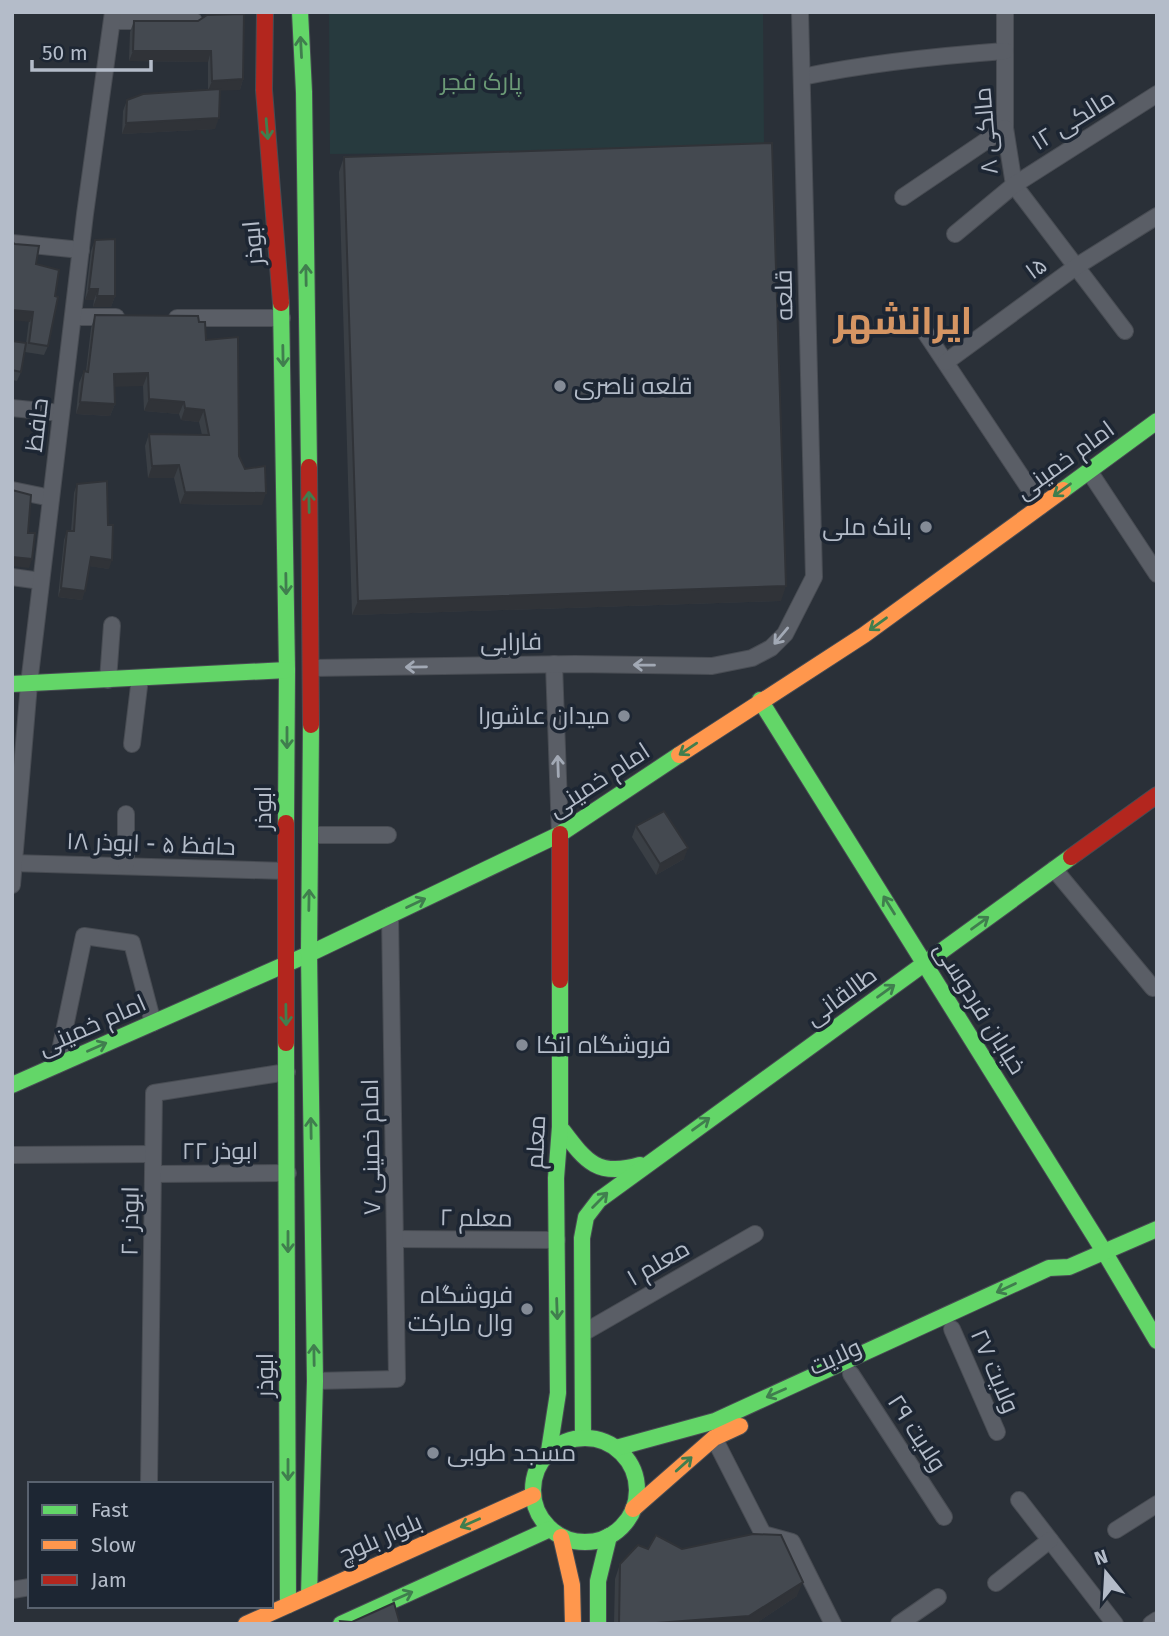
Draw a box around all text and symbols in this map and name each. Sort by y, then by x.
scale bar [32,28,150,72]
one-way arrow [295,36,308,59]
text: 50 m [42,40,88,66]
park label: پارک فجر [438,68,522,98]
street label: مالکی ۱۲ [1026,84,1120,156]
street label: مالکی ۸ [968,86,1004,176]
one-way arrow [261,118,274,140]
street label: ابوذر [237,220,269,268]
street label: ۱۵ [1019,251,1053,285]
one-way arrow [299,263,313,286]
street label: قلعه [770,269,798,321]
district label: ایرانشهر [833,298,972,344]
one-way arrow [276,344,290,367]
place label: قلعه ناصری [574,372,693,400]
marker: قلعه ناصری [552,378,568,394]
street label: حافظ [20,396,54,454]
street label: امام خمینی [1010,415,1121,507]
one-way arrow [1053,483,1072,498]
one-way arrow [302,491,316,514]
place label: بانک ملی [822,513,912,541]
marker: بانک ملی [918,519,934,535]
one-way arrow [279,572,293,595]
one-way arrow [869,617,888,632]
street label: فارابی [480,627,542,657]
one-way arrow [773,627,789,645]
one-way arrow [633,658,656,672]
one-way arrow [405,660,428,674]
place label: میدان عاشورا [478,702,610,730]
marker: میدان عاشورا [616,708,632,724]
one-way arrow [280,726,293,749]
street label: امام خمینی [543,737,656,825]
one-way arrow [679,742,698,756]
one-way arrow [551,754,564,777]
street label: ابوذر [249,786,277,832]
street label: حافظ ۵ - ابوذر ۱۸ [66,827,236,861]
one-way arrow [302,889,316,912]
one-way arrow [405,895,426,909]
one-way arrow [881,896,895,916]
one-way arrow [971,916,990,931]
street label: خیابان فردوسی [928,937,1032,1079]
street label: طالقانی [800,961,882,1031]
one-way arrow [876,984,895,998]
street label: امام خمینی [34,989,151,1063]
one-way arrow [279,1003,293,1026]
place label: فروشگاه اتکا [536,1031,671,1059]
marker: فروشگاه اتکا [514,1037,530,1053]
one-way arrow [86,1040,107,1053]
street label: امام خمینی ۷ [356,1078,388,1215]
street label: معلم [521,1114,553,1170]
one-way arrow [304,1117,318,1140]
one-way arrow [691,1117,710,1131]
street label: ابوذر ۲۲ [182,1137,258,1165]
street label: ابوذر ۲۰ [115,1186,145,1256]
one-way arrow [592,1192,609,1209]
street label: معلم ۲ [439,1203,513,1235]
one-way arrow [281,1230,295,1253]
street label: معلم ۱ [622,1234,695,1294]
place label: فروشگاه وال مارکت [408,1281,513,1337]
one-way arrow [995,1283,1016,1296]
one-way arrow [551,1297,564,1320]
marker: فروشگاه وال مارکت [519,1301,535,1317]
street label: ولایت ۲۷ [965,1325,1025,1417]
street label: ولایت [804,1333,866,1381]
one-way arrow [307,1344,321,1367]
street label: ابوذر [251,1353,279,1399]
one-way arrow [766,1387,788,1400]
street label: ولایت ۲۹ [882,1389,952,1477]
place label: مسجد طوبی [447,1439,576,1467]
marker: مسجد طوبی [425,1445,441,1461]
one-way arrow [675,1456,693,1472]
one-way arrow [281,1458,295,1481]
legend [28,1482,273,1608]
text: Fast [91,1497,129,1523]
street label: بلوار بلوچ [334,1507,427,1571]
one-way arrow [460,1517,482,1530]
text: Slow [91,1532,136,1558]
north arrow [1071,1538,1141,1608]
text: N [1091,1544,1110,1570]
text: Jam [91,1567,127,1593]
one-way arrow [392,1589,413,1602]

